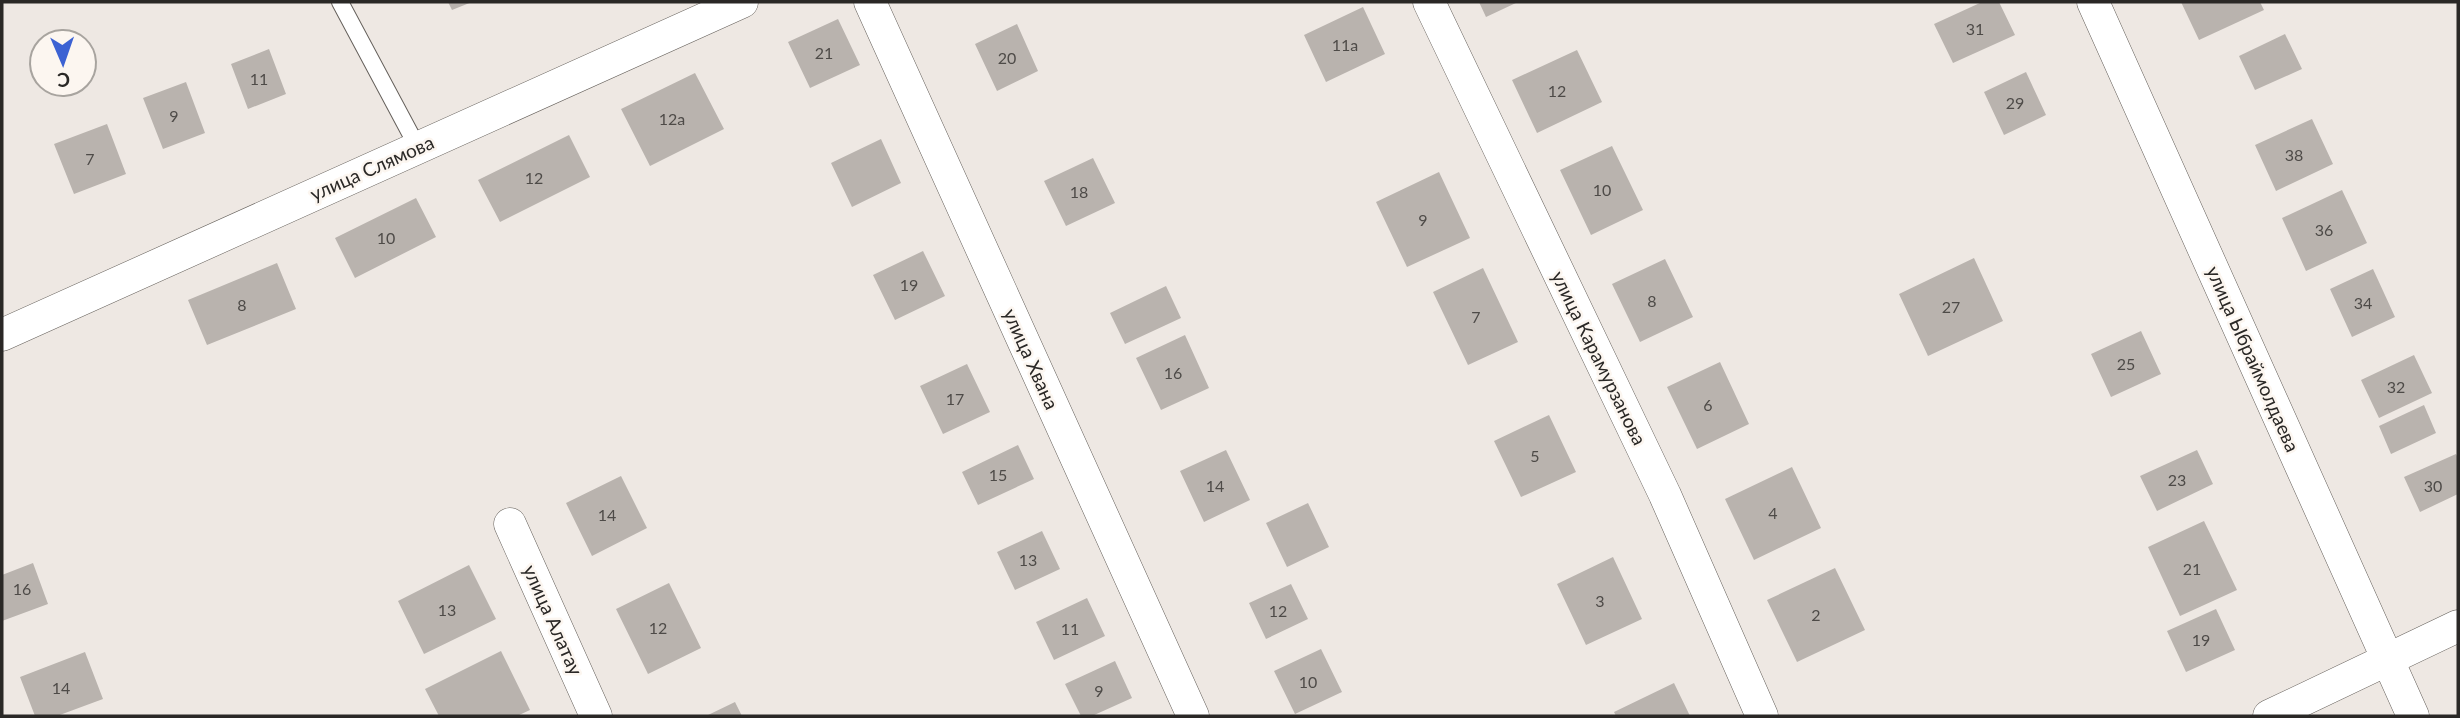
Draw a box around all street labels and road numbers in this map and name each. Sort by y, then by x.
street label: улица Слямова [306,130,437,205]
street label: улица Ыбраймолдаева [2202,262,2305,455]
street label: улица Карамурзанова [1547,267,1652,449]
street label: улица Хвана [999,305,1064,413]
street label: улица Алатау [519,561,588,679]

